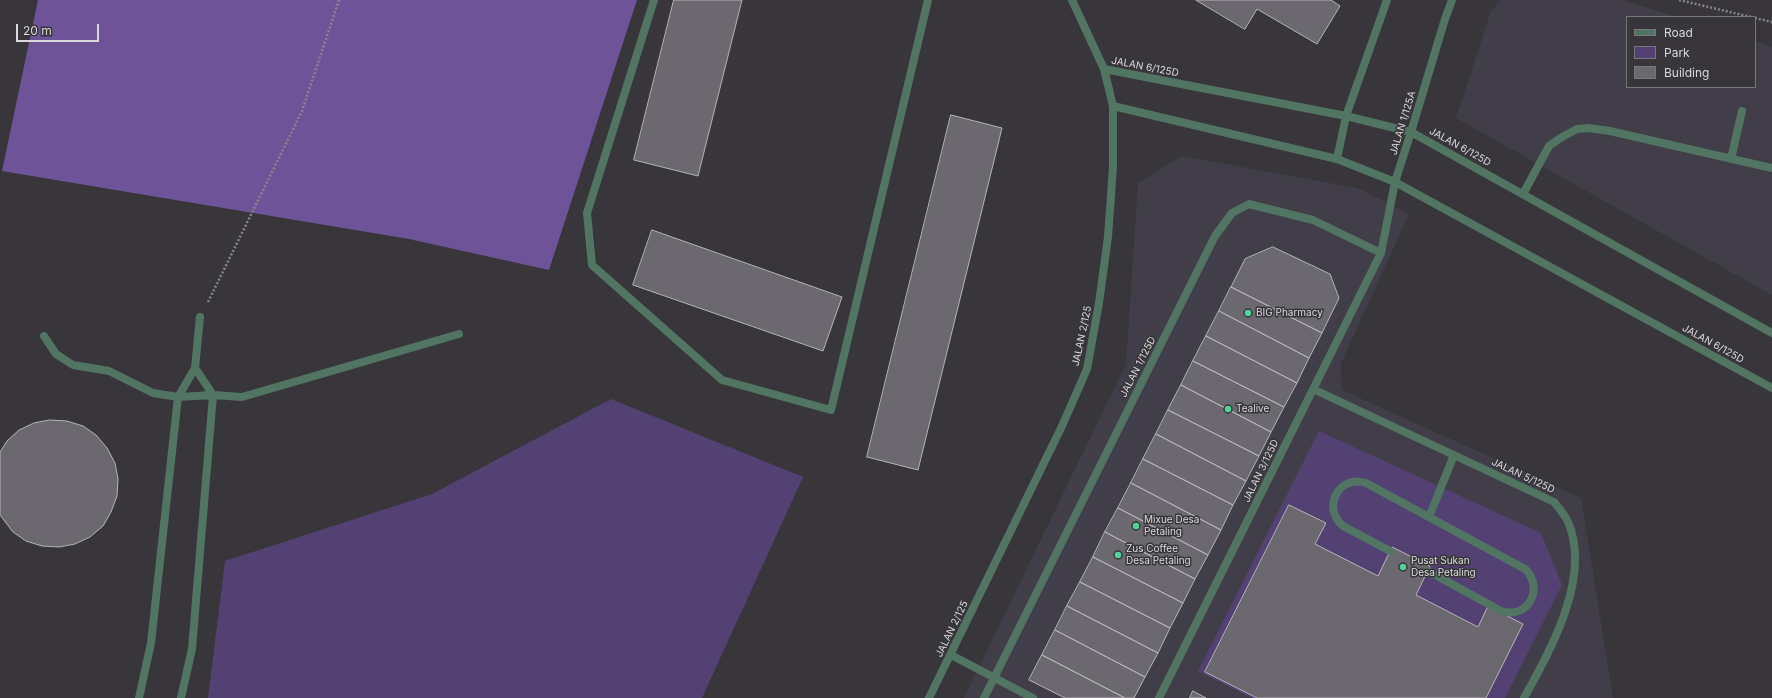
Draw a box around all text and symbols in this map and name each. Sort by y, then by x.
scale bar [18,16,101,42]
legend [1626,16,1756,88]
text: 20 m [23,23,52,38]
text: Road [1664,25,1693,40]
text: Park [1664,45,1690,60]
street label: JALAN 6/125D [1110,55,1180,79]
text: Building [1664,65,1709,80]
street label: JALAN 1/125A [1388,90,1418,156]
street label: JALAN 6/125D [1427,125,1493,169]
street label: JALAN 2/125 [1070,305,1094,367]
place label: BIG Pharmacy [1256,307,1323,319]
marker: BIG Pharmacy [1243,308,1253,318]
street label: JALAN 6/125D [1680,322,1746,366]
street label: JALAN 1/125D [1118,335,1158,399]
place label: Tealive [1236,403,1269,415]
marker: Tealive [1223,404,1233,414]
street label: JALAN 3/125D [1241,438,1281,504]
street label: JALAN 5/125D [1489,456,1557,496]
place label: Mixue Desa Petaling [1144,514,1199,538]
marker: Mixue Desa Petaling [1131,521,1141,531]
place label: Zus Coffee Desa Petaling [1126,543,1191,566]
marker: Zus Coffee Desa Petaling [1113,550,1123,560]
place label: Pusat Sukan Desa Petaling [1411,555,1476,578]
marker: Pusat Sukan Desa Petaling [1398,562,1408,572]
street label: JALAN 2/125 [933,599,971,659]

